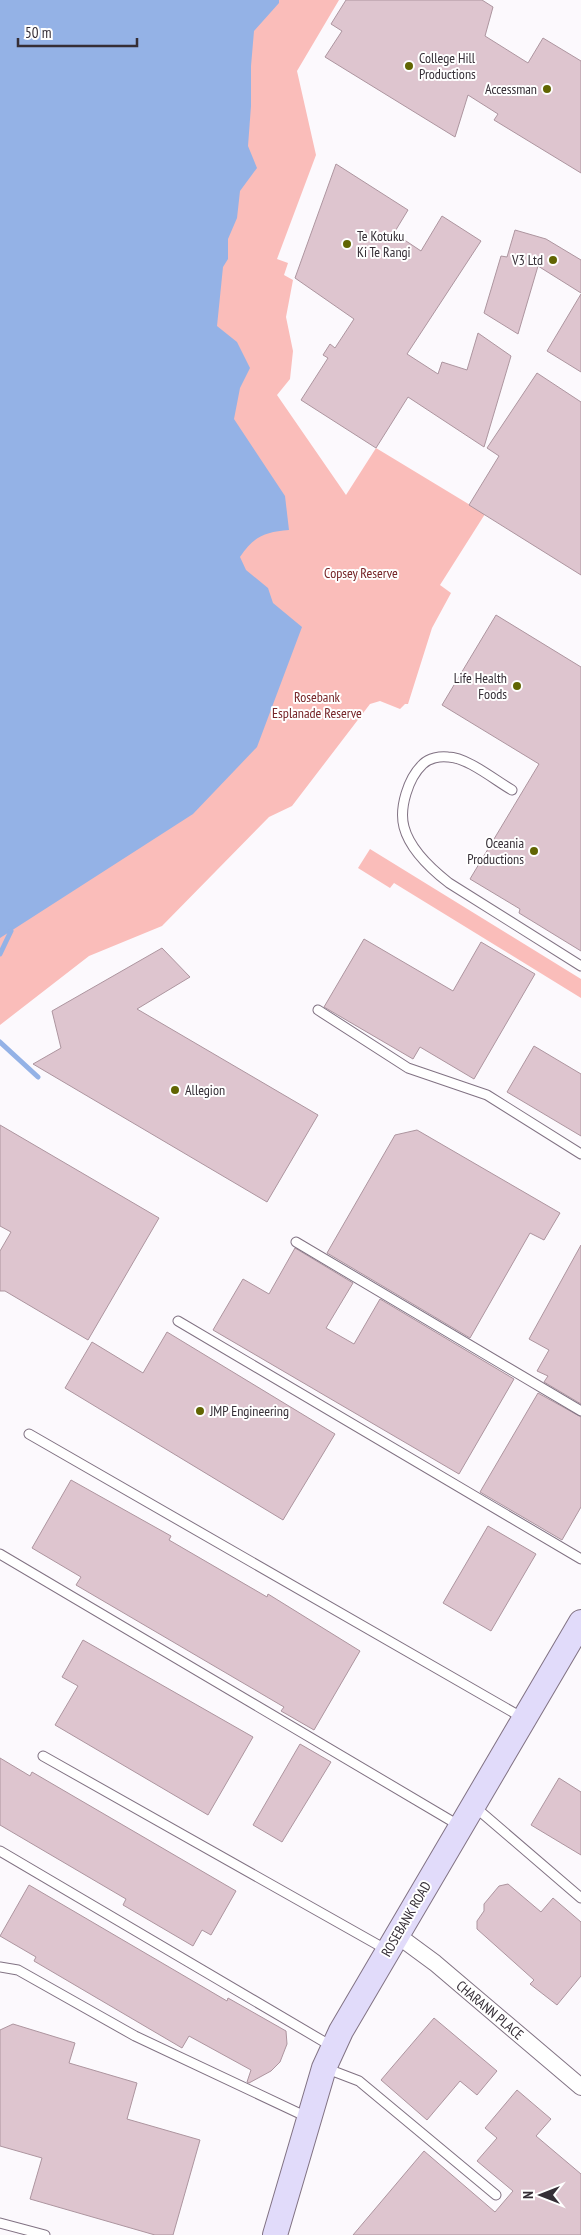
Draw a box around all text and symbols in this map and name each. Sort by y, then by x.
scale bar [18,15,136,47]
text: 50 m [25,23,51,42]
place label: College Hill Productions [419,49,476,83]
marker: College Hill Productions [403,60,415,72]
place label: Accessman [485,80,537,98]
marker: Accessman [541,83,553,95]
place label: Te Kotuku Ki Te Rangi [357,227,411,261]
marker: Te Kotuku Ki Te Rangi [341,238,353,250]
place label: V3 Ltd [511,251,543,269]
marker: V3 Ltd [547,254,559,266]
park label: Copsey Reserve [324,564,398,582]
place label: Life Health Foods [454,669,507,703]
marker: Life Health Foods [511,680,523,692]
park label: Rosebank Esplanade Reserve [272,688,362,722]
place label: Oceania Productions [467,834,524,868]
marker: Oceania Productions [528,845,540,857]
place label: Allegion [185,1081,225,1099]
marker: Allegion [169,1084,181,1096]
place label: JMP Engineering [209,1402,289,1420]
marker: JMP Engineering [194,1405,206,1417]
street label: ROSEBANK ROAD [377,1878,435,1960]
street label: CHARANN PLACE [453,1977,527,2043]
north arrow [516,2170,566,2220]
text: N [519,2191,537,2199]

